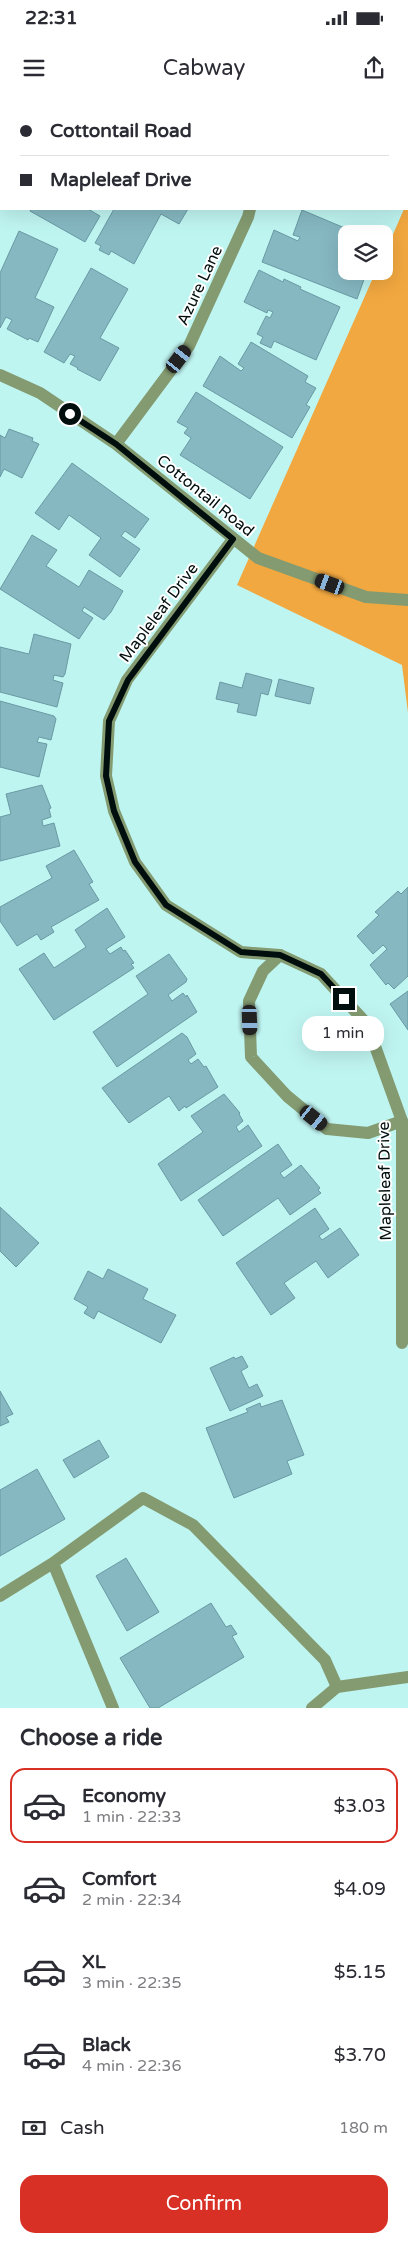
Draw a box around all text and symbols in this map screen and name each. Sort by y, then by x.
text: 22:31 [25,7,78,29]
icon: menu [20,54,48,82]
icon: share [360,54,388,82]
text: Cabway [163,55,245,81]
text: Cottontail Road [50,120,192,142]
text: Mapleleaf Drive [50,169,191,191]
map controls [338,225,393,280]
button: layers [338,225,393,280]
street label: Azure Lane [173,242,227,329]
car [163,343,194,375]
route start [59,403,81,425]
street label: Cottontail Road [153,450,258,541]
street label: Mapleleaf Drive [115,559,203,666]
car [313,572,346,596]
route end [333,988,355,1010]
car [241,1005,258,1035]
callout: 1 min [303,1016,385,1052]
text: 1 min [322,1023,364,1043]
car [297,1103,330,1133]
street label: Mapleleaf Drive [374,1121,396,1241]
text: Choose a ride [20,1725,163,1751]
icon: car [22,1783,67,1828]
text: Economy [82,1785,166,1807]
text: $3.03 [334,1795,386,1817]
text: 1 min · 22:33 [82,1807,181,1827]
icon: car [22,1866,67,1911]
text: Comfort [82,1868,156,1890]
text: $4.09 [334,1878,386,1900]
text: 2 min · 22:34 [82,1890,181,1910]
icon: car [22,1949,67,1994]
text: XL [82,1951,106,1973]
text: $5.15 [334,1961,386,1983]
text: 3 min · 22:35 [82,1973,181,1993]
icon: car [22,2032,67,2077]
text: Black [82,2034,131,2056]
text: $3.70 [334,2044,386,2066]
text: 4 min · 22:36 [82,2056,181,2076]
icon: cash [20,2114,48,2142]
text: Cash [60,2117,105,2139]
text: 180 m [339,2118,388,2138]
button: Confirm [20,2175,388,2233]

